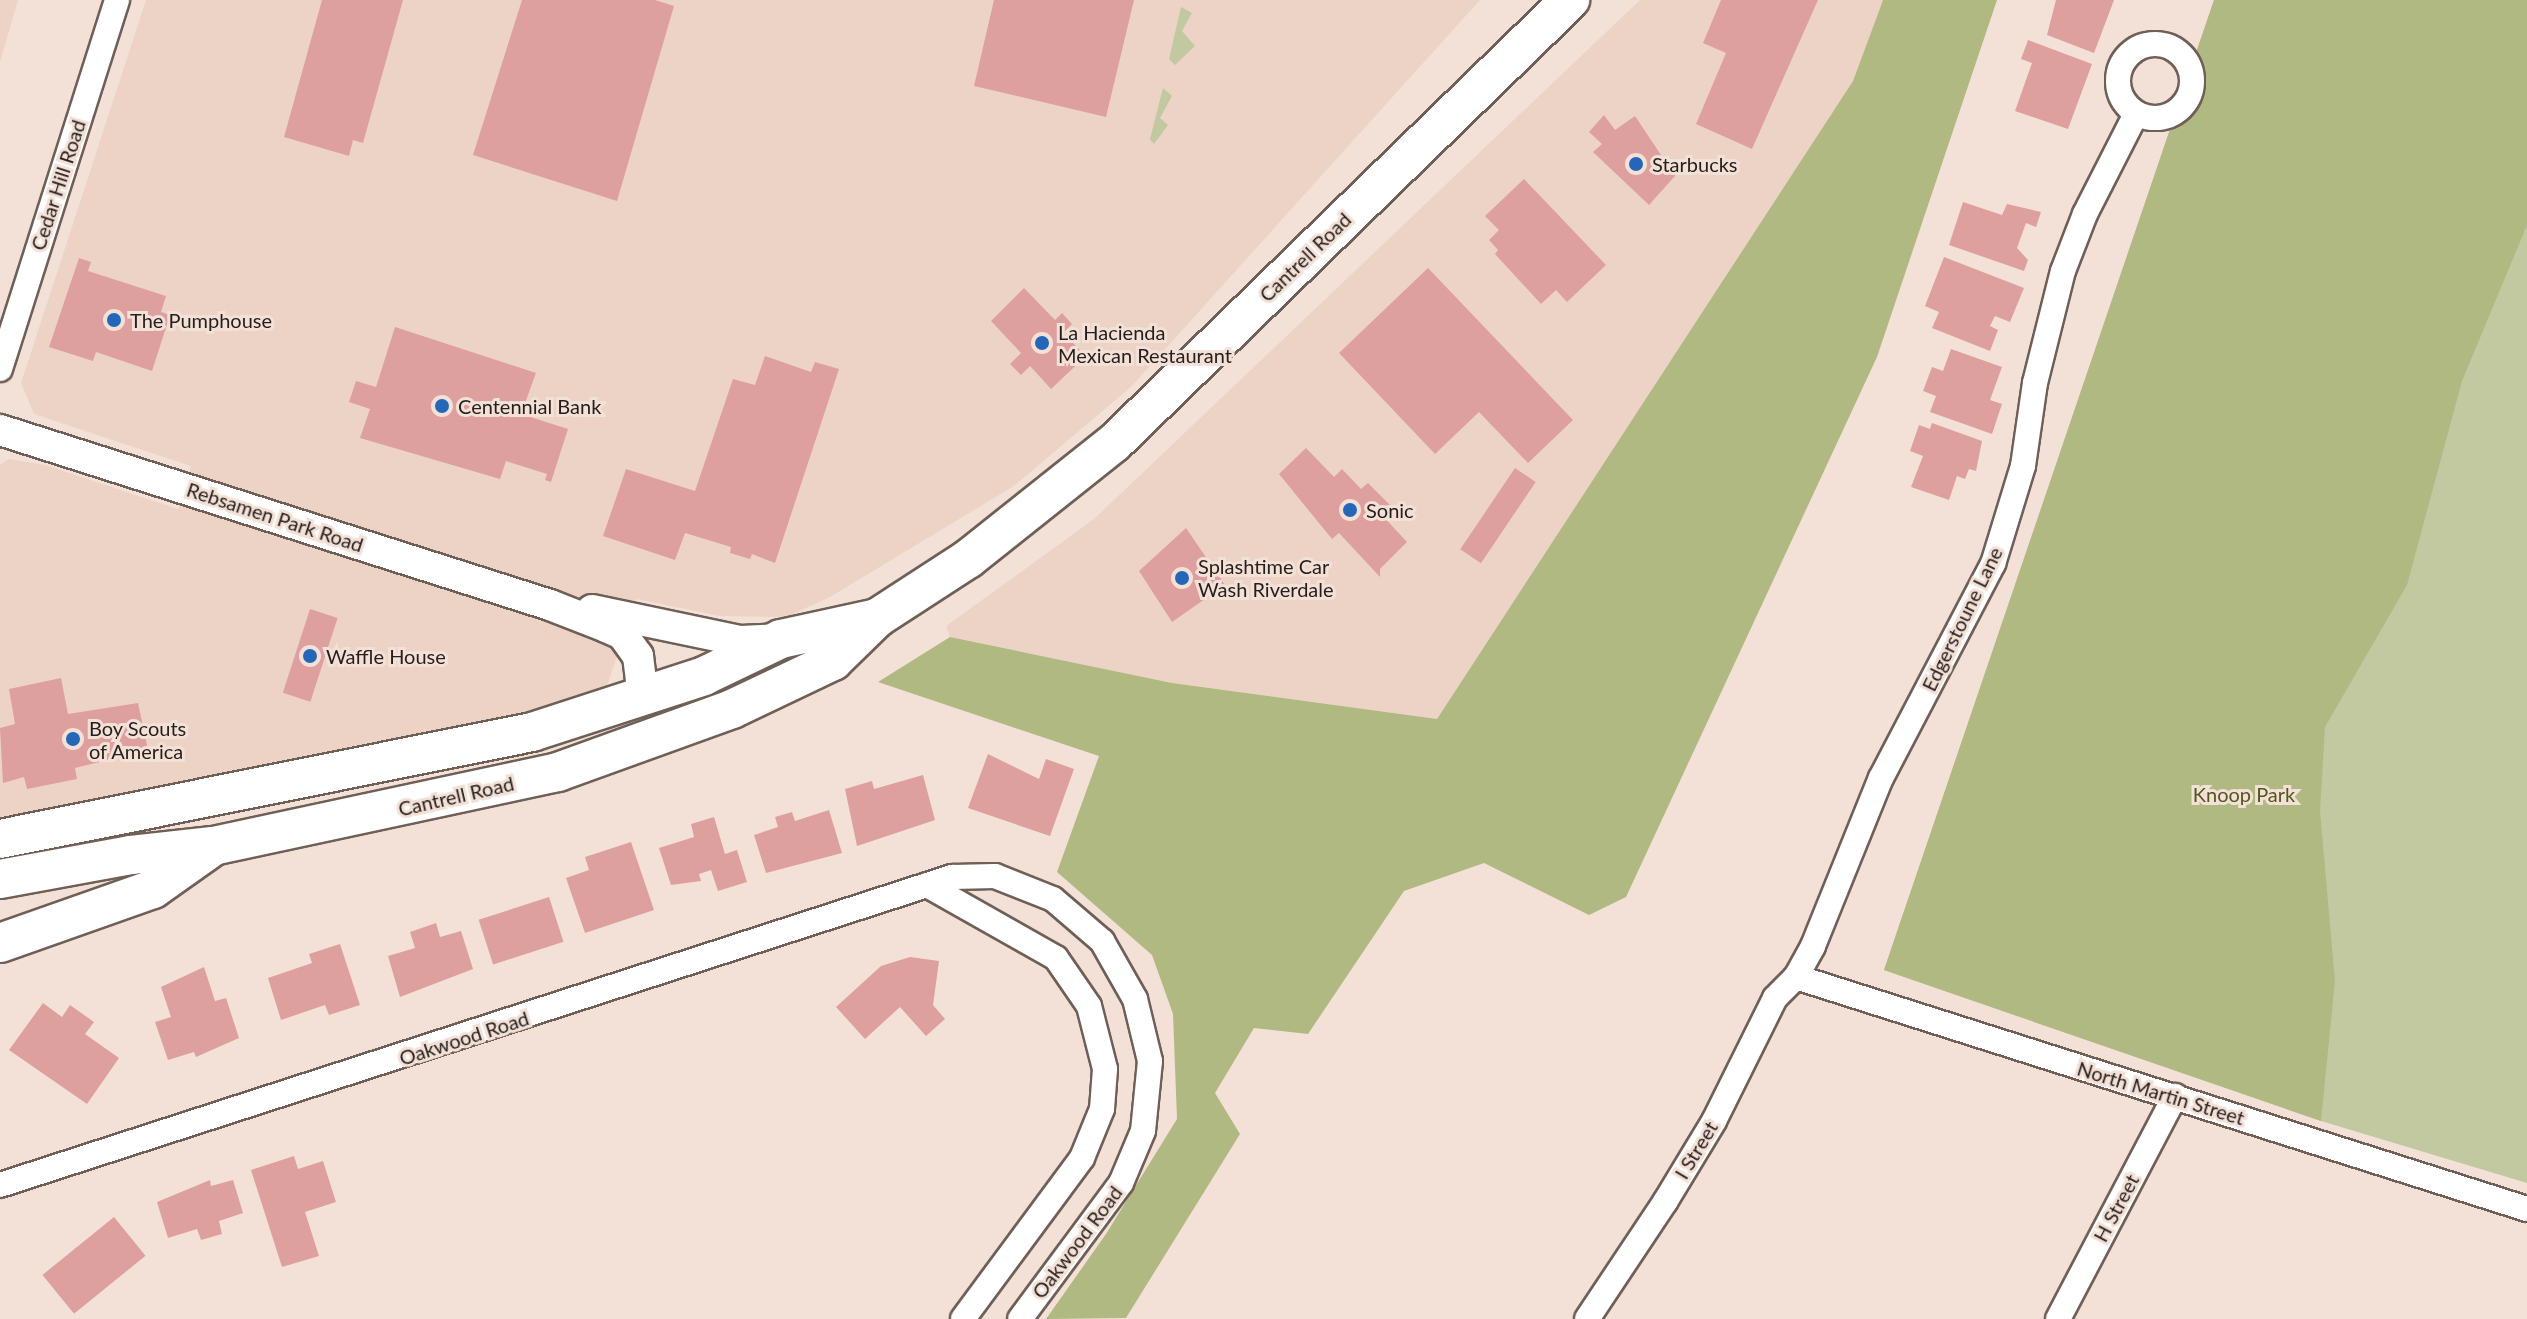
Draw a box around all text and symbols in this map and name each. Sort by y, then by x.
street label: Cedar Hill Road [26,117,90,253]
place label: Starbucks [1652,152,1738,176]
marker: Starbucks [1627,155,1645,173]
street label: Cantrell Road [1254,207,1356,307]
place label: The Pumphouse [130,308,272,332]
marker: The Pumphouse [105,311,123,329]
place label: La Hacienda Mexican Restaurant [1058,320,1232,367]
marker: La Hacienda Mexican Restaurant [1033,334,1051,352]
place label: Centennial Bank [458,394,601,418]
marker: Centennial Bank [433,397,451,415]
street label: Rebsamen Park Road [184,477,366,557]
place label: Sonic [1366,498,1414,522]
marker: Sonic [1341,501,1359,519]
street label: Edgerstoune Lane [1917,543,2007,695]
place label: Splashtime Car Wash Riverdale [1198,554,1334,601]
marker: Splashtime Car Wash Riverdale [1173,569,1191,587]
place label: Waffle House [326,644,446,668]
marker: Waffle House [301,647,319,665]
place label: Boy Scouts of America [89,716,187,763]
marker: Boy Scouts of America [64,730,82,748]
street label: Cantrell Road [396,771,516,821]
park label: Knoop Park [2193,782,2295,806]
street label: Oakwood Road [396,1006,532,1070]
street label: North Martin Street [2074,1056,2248,1130]
street label: I Street [1669,1117,1723,1183]
street label: H Street [2088,1170,2144,1246]
street label: Oakwood Road [1027,1181,1127,1303]

